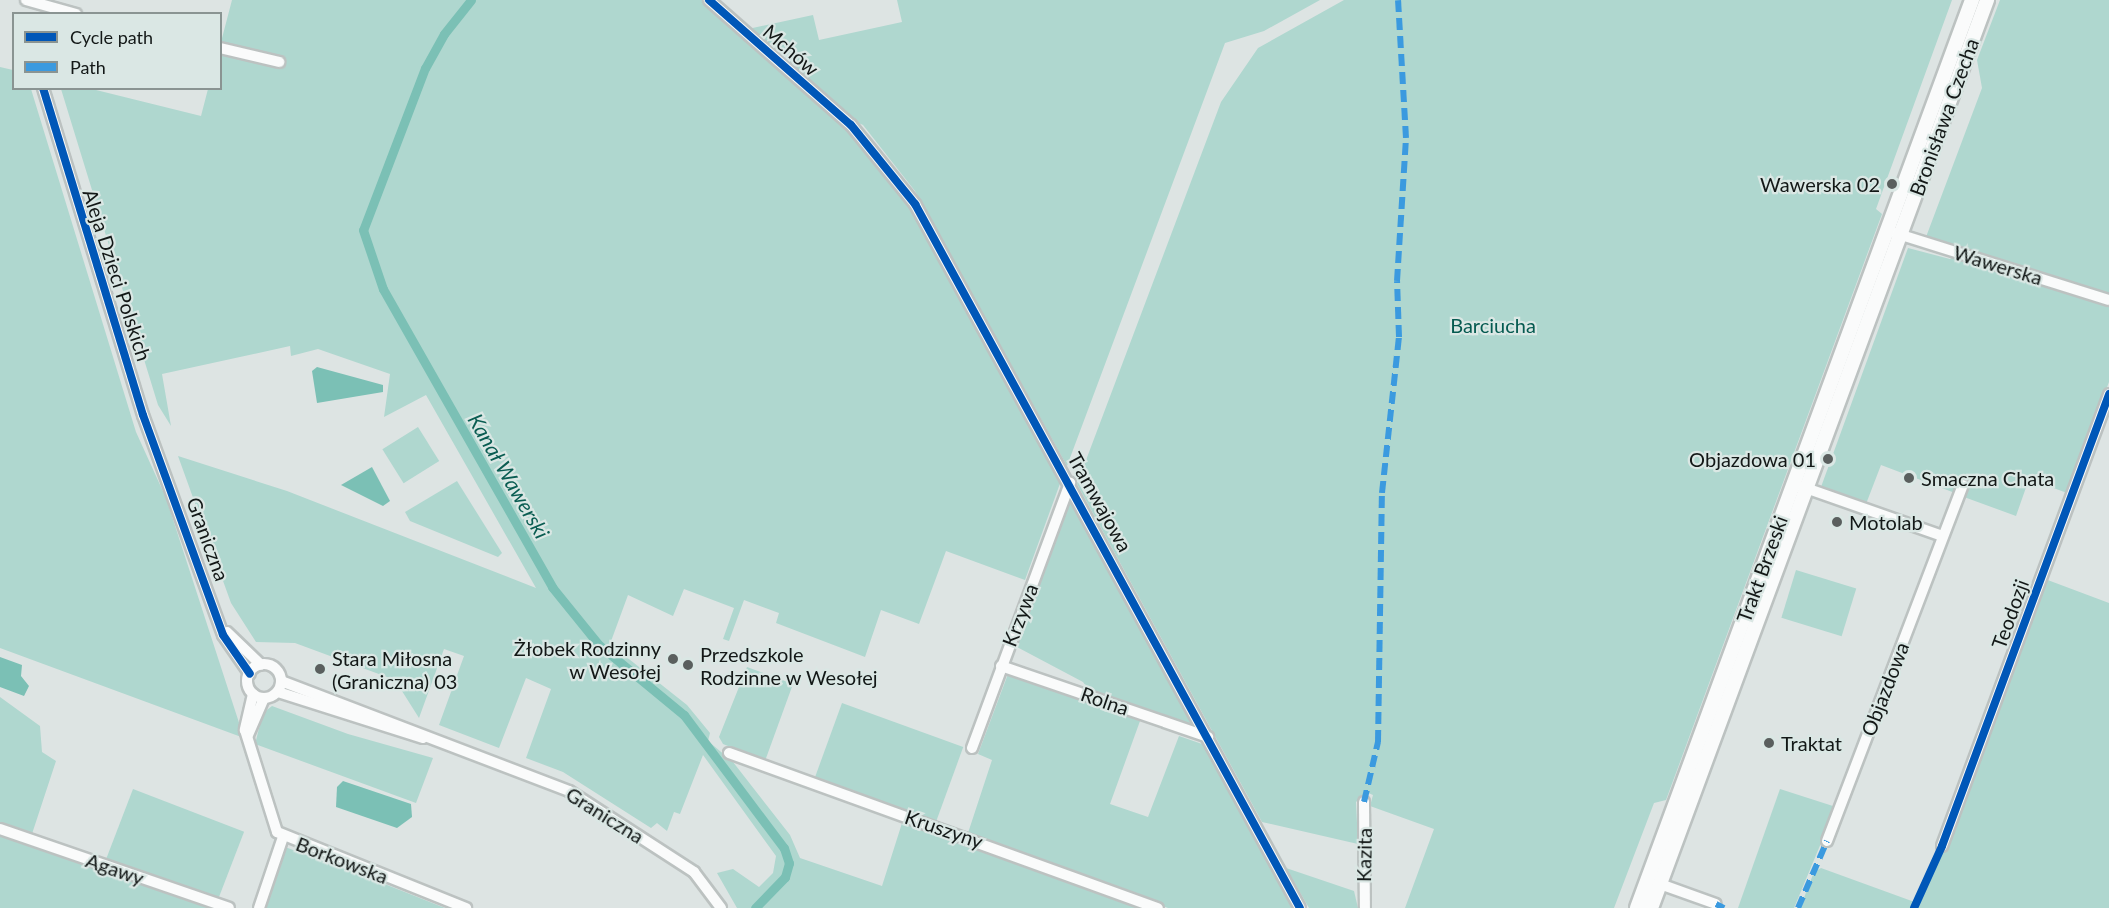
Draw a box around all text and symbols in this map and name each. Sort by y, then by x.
legend [12,12,222,90]
street label: Mchów [758,19,824,81]
text: Cycle path [70,26,153,48]
street label: Bronisława Czecha [1904,35,1984,199]
text: Path [70,56,106,78]
place label: Wawerska 02 [1760,172,1880,196]
marker: Wawerska 02 [1885,177,1899,191]
street label: Aleja Dzieci Polskich [78,186,156,364]
street label: Wawerska [1951,240,2045,290]
park label: Barciucha [1450,313,1536,337]
water label: Kanał Wawerski [463,409,555,543]
place label: Objazdowa 01 [1689,447,1816,471]
street label: Tramwajowa [1063,448,1137,556]
marker: Objazdowa 01 [1821,452,1835,466]
place label: Smaczna Chata [1921,466,2054,490]
marker: Smaczna Chata [1902,471,1916,485]
street label: Graniczna [182,494,234,584]
place label: Motolab [1849,510,1923,534]
street label: Trakt Brzeski [1732,512,1792,626]
marker: Motolab [1830,515,1844,529]
street label: Teodozji [1986,576,2034,652]
street label: Krzywa [997,580,1043,650]
place label: Żłobek Rodzinny w Wesołej [514,636,661,683]
street label: Objazdowa [1856,639,1914,739]
place label: Przedszkole Rodzinne w Wesołej [700,642,879,689]
place label: Stara Miłosna (Graniczna) 03 [332,646,457,693]
marker: Żłobek Rodzinny w Wesołej [666,652,680,666]
marker: Przedszkole Rodzinne w Wesołej [681,658,695,672]
marker: Stara Miłosna (Graniczna) 03 [313,662,327,676]
street label: Rolna [1078,682,1132,720]
place label: Traktat [1781,731,1842,755]
marker: Traktat [1762,736,1776,750]
street label: Graniczna [562,782,648,848]
street label: Kruszyny [902,804,986,854]
street label: Kazita [1352,828,1376,882]
street label: Borkowska [293,831,391,889]
street label: Agawy [83,848,147,890]

